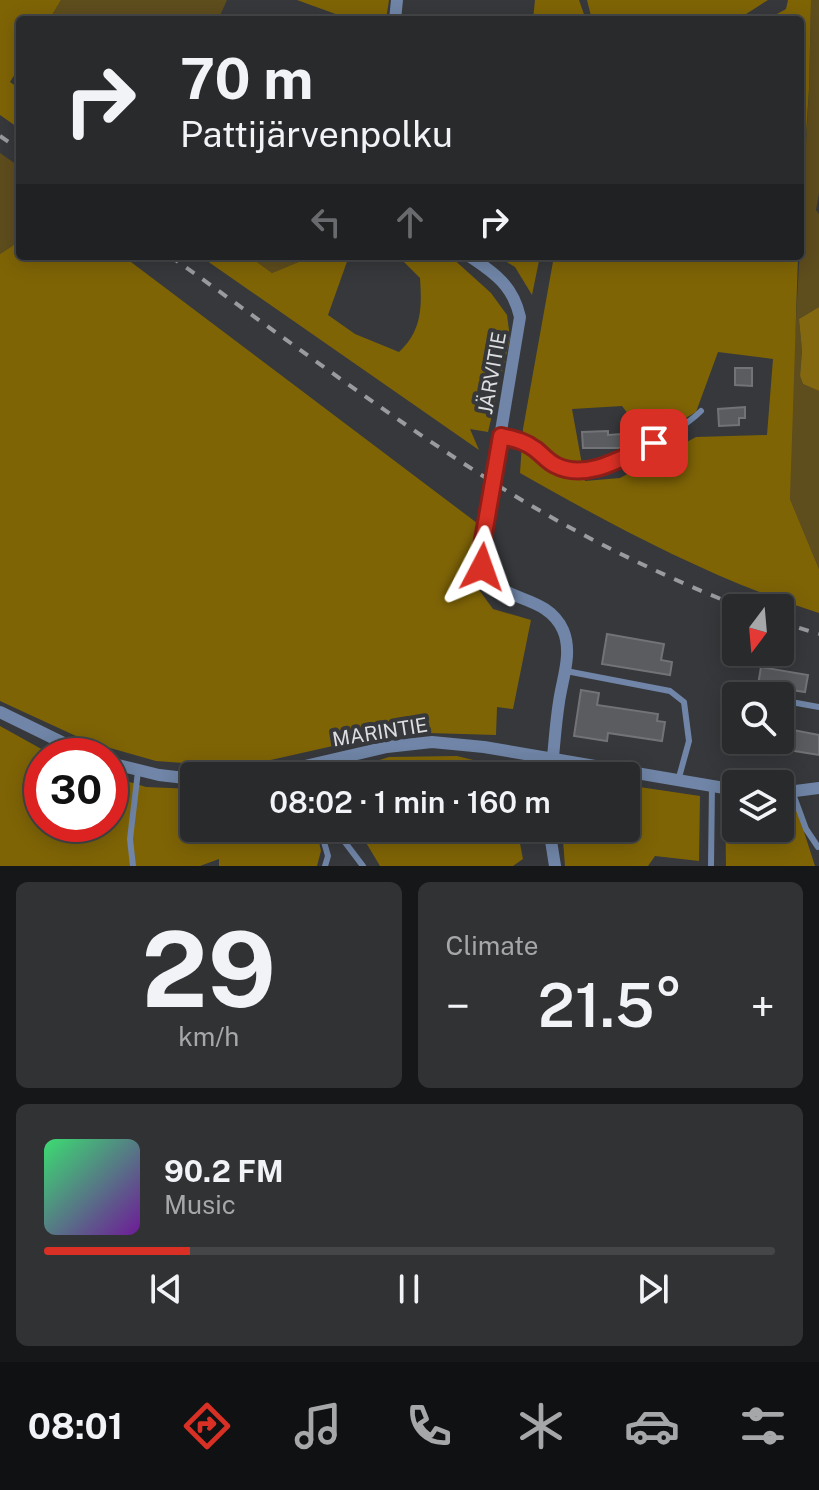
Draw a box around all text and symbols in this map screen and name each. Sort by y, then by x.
text: 70 m [180,46,313,112]
icon: right [48,48,152,152]
text: Pattijärvenpolku [180,113,453,155]
icon: left [304,200,348,244]
icon: ahead [388,200,432,244]
icon: right [472,200,516,244]
street label: JÄRVITIE [473,330,511,416]
pin [620,409,688,477]
icon: arrive [632,421,676,465]
position arrow [440,525,524,609]
north arrow [722,594,794,666]
map controls [722,594,794,842]
button: search [722,682,794,754]
street label: MARINTIE [331,713,429,751]
speed limit sign: 30 [24,738,128,842]
button: layers [722,770,794,842]
text: 08:02 · 1 min · 160 m [269,784,551,820]
text: 29 [141,908,276,1030]
text: Climate [446,930,539,961]
text: 21.5° [538,970,683,1041]
text: − [446,980,470,1032]
text: + [751,980,775,1032]
text: km/h [178,1021,239,1052]
text: 90.2 FM [164,1153,283,1189]
text: Music [164,1189,236,1220]
icon: previous [144,1267,188,1311]
icon: pause [387,1267,431,1311]
icon: next [631,1267,675,1311]
icon: directions [179,1398,235,1454]
icon: music [290,1398,346,1454]
icon: phone [401,1398,457,1454]
icon: climate [513,1398,569,1454]
icon: car [624,1398,680,1454]
icon: filters [735,1398,791,1454]
text: 08:01 [28,1405,123,1447]

